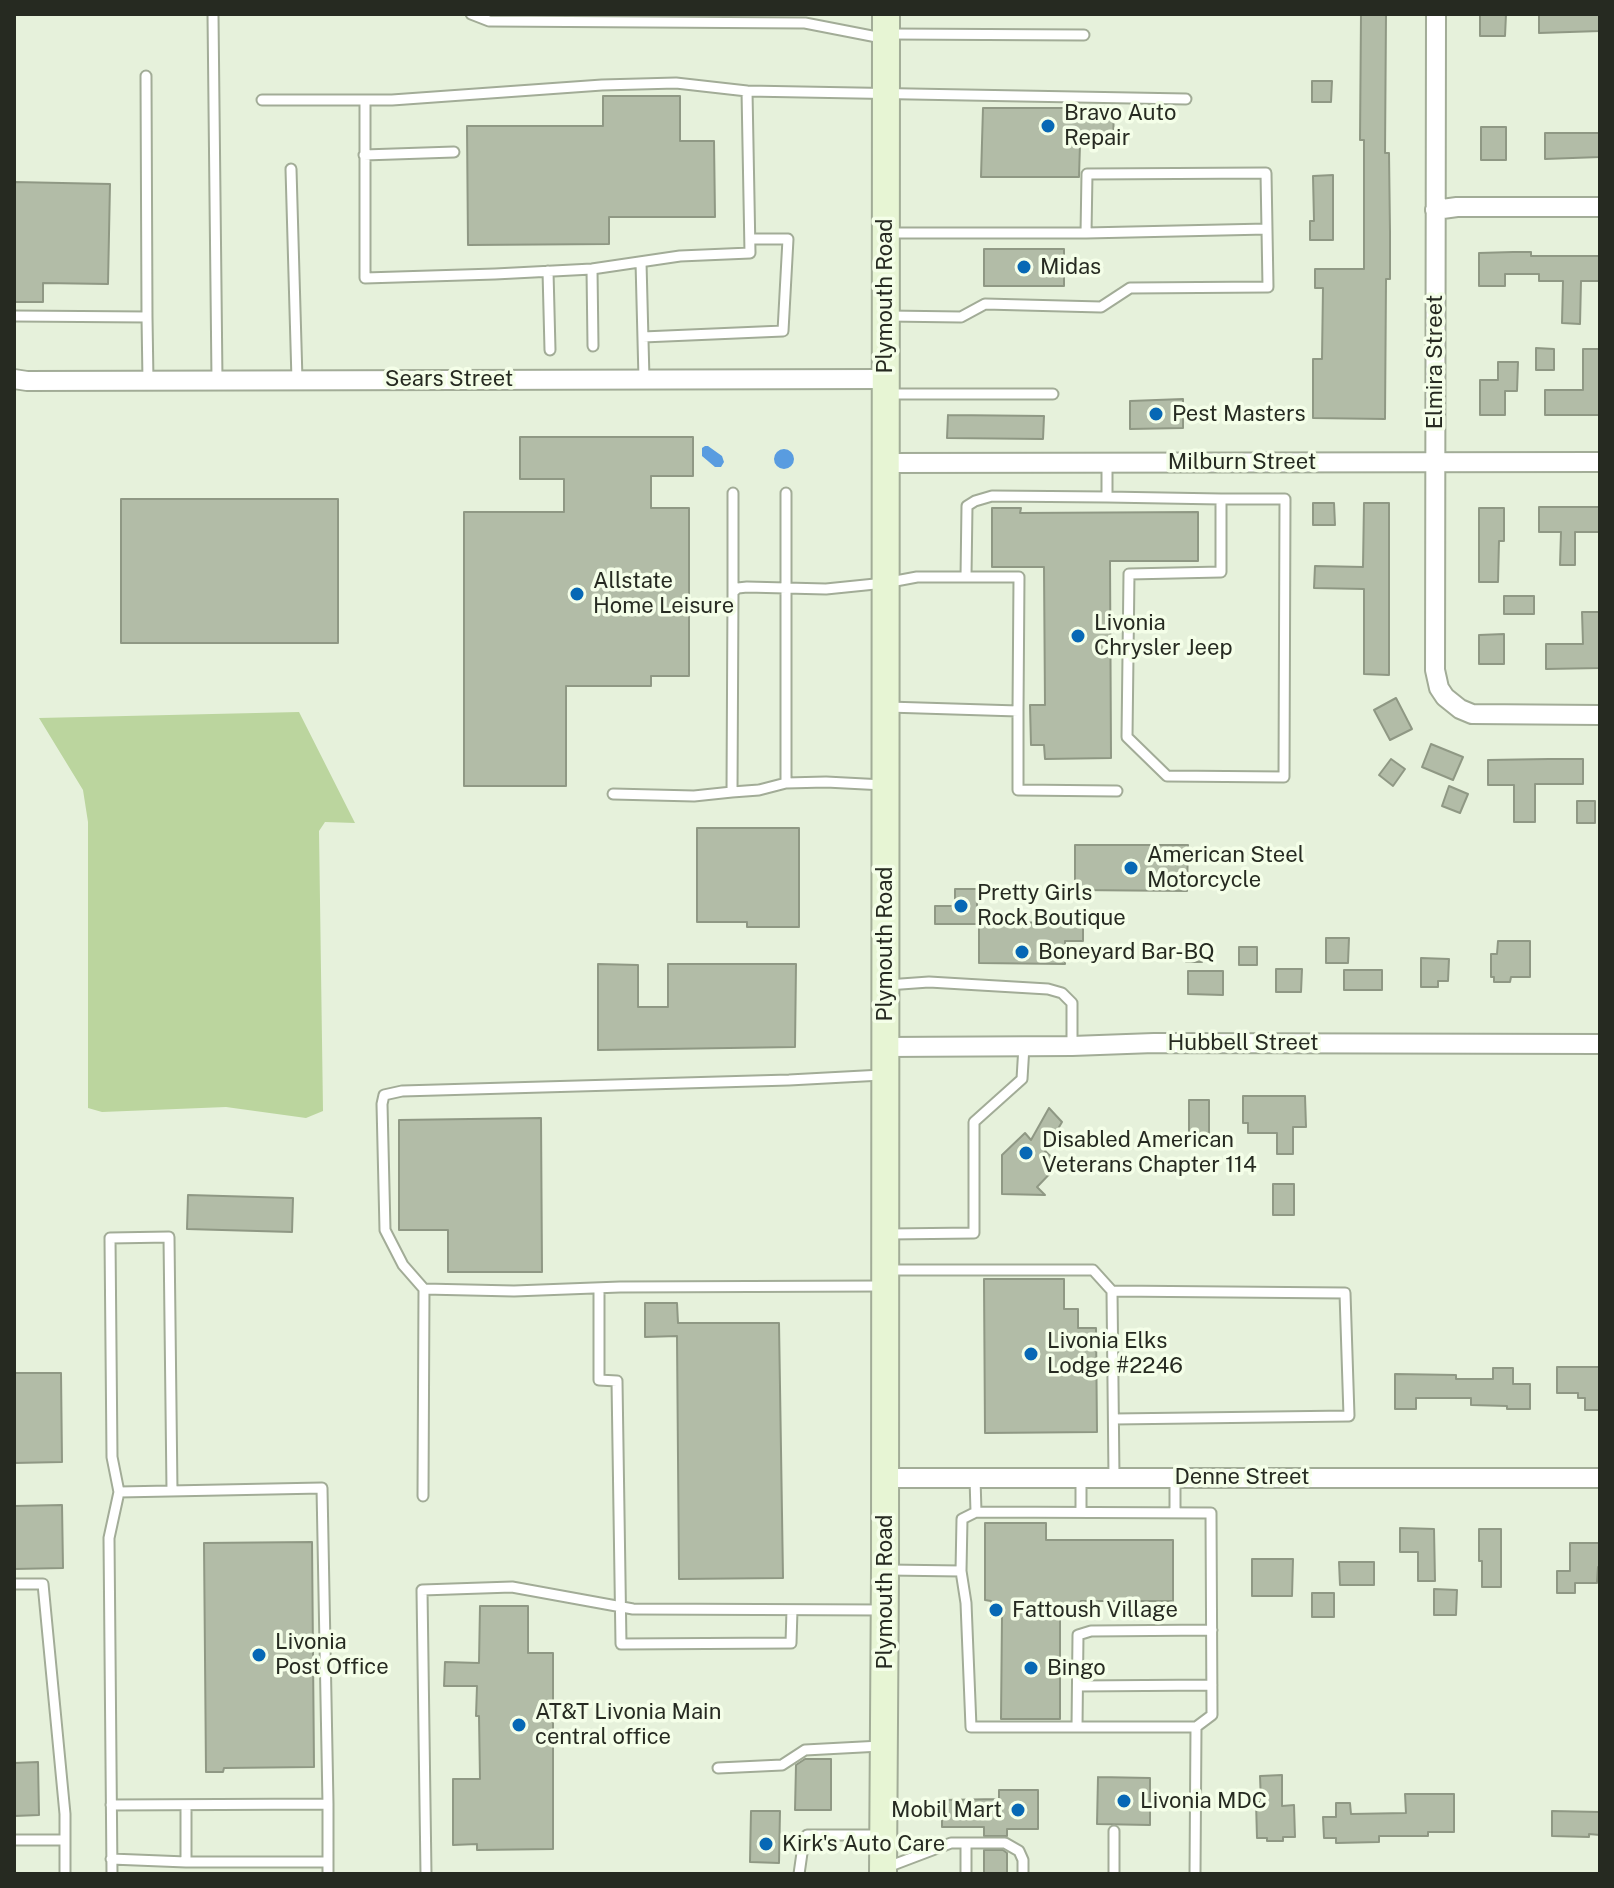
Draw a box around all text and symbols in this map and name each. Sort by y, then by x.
place label: Bravo Auto Repair [1064,100,1176,152]
marker: Bravo Auto Repair [1039,117,1057,135]
street label: Plymouth Road [872,219,898,373]
place label: Midas [1040,254,1101,280]
marker: Midas [1015,258,1033,276]
street label: Elmira Street [1422,295,1448,429]
street label: Sears Street [385,366,513,392]
place label: Pest Masters [1172,401,1306,427]
marker: Pest Masters [1147,405,1165,423]
street label: Milburn Street [1168,449,1316,475]
place label: Allstate Home Leisure [593,568,734,620]
marker: Allstate Home Leisure [568,585,586,603]
place label: Livonia Chrysler Jeep [1094,610,1233,662]
marker: Livonia Chrysler Jeep [1069,627,1087,645]
place label: American Steel Motorcycle [1147,842,1304,894]
marker: American Steel Motorcycle [1122,859,1140,877]
street label: Plymouth Road [872,867,898,1021]
place label: Pretty Girls Rock Boutique [977,880,1126,932]
marker: Pretty Girls Rock Boutique [952,897,970,915]
place label: Boneyard Bar-BQ [1038,939,1215,965]
marker: Boneyard Bar-BQ [1013,943,1031,961]
street label: Hubbell Street [1167,1030,1319,1056]
place label: Disabled American Veterans Chapter 114 [1042,1127,1257,1178]
marker: Disabled American Veterans Chapter 114 [1017,1144,1035,1162]
place label: Livonia Elks Lodge #2246 [1047,1328,1183,1380]
marker: Livonia Elks Lodge #2246 [1022,1345,1040,1363]
street label: Denne Street [1174,1464,1310,1490]
street label: Plymouth Road [872,1515,898,1669]
place label: Fattoush Village [1012,1597,1178,1623]
marker: Fattoush Village [987,1601,1005,1619]
place label: Livonia Post Office [275,1629,389,1680]
marker: Livonia Post Office [250,1646,268,1664]
place label: Bingo [1047,1655,1106,1681]
marker: Bingo [1022,1659,1040,1677]
place label: AT&T Livonia Main central office [535,1699,721,1750]
marker: AT&T Livonia Main central office [510,1716,528,1734]
place label: Livonia MDC [1140,1788,1267,1814]
marker: Livonia MDC [1115,1792,1133,1810]
place label: Mobil Mart [891,1797,1002,1823]
marker: Mobil Mart [1009,1801,1027,1819]
place label: Kirk's Auto Care [782,1831,945,1857]
marker: Kirk's Auto Care [757,1835,775,1853]

